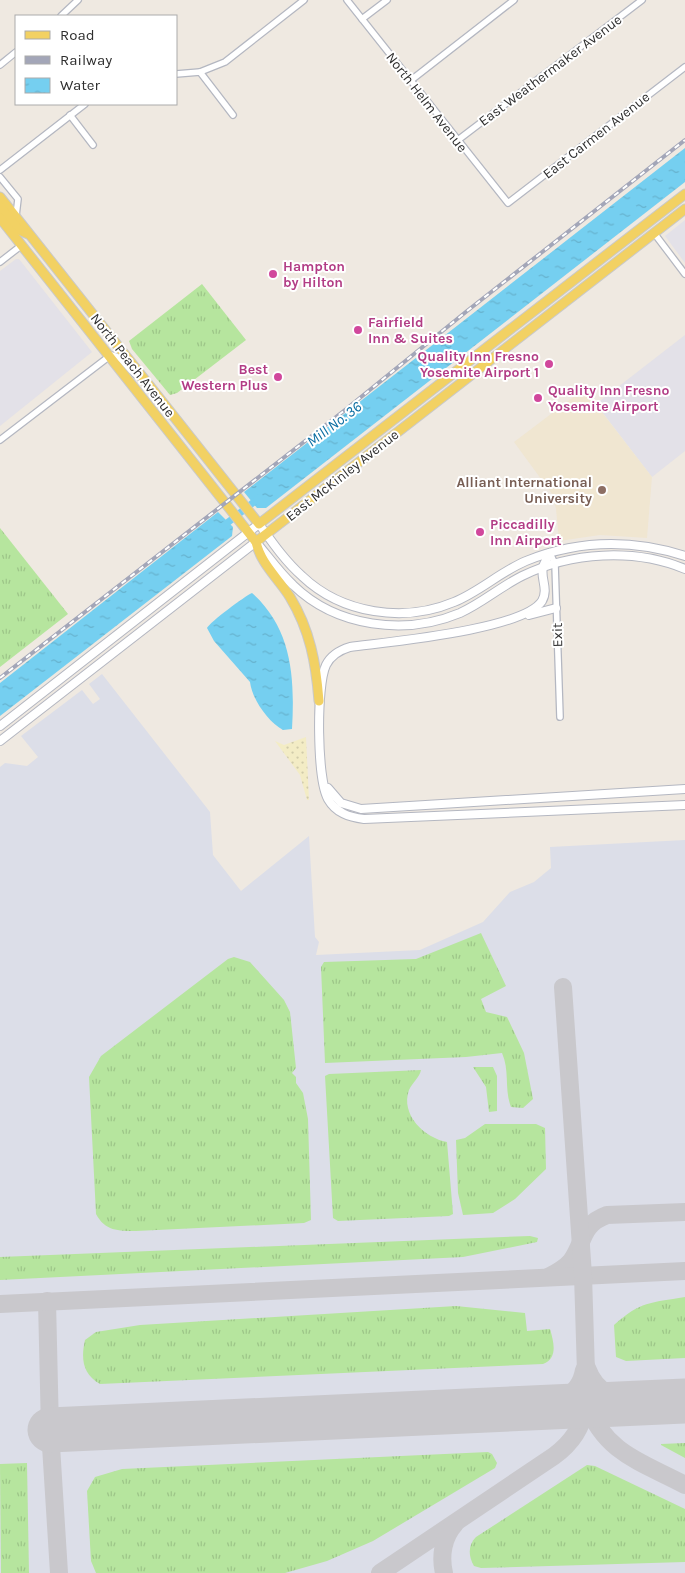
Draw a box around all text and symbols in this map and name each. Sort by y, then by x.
street label: East Weathermaker Avenue [475,11,625,130]
legend [15,15,178,105]
text: Road [60,26,95,44]
street label: North Helm Avenue [382,49,471,156]
text: Railway [60,51,112,69]
text: Water [60,76,101,94]
street label: East Carmen Avenue [539,88,653,182]
place label: Hampton by Hilton [283,258,345,291]
marker: Hampton by Hilton [267,268,279,280]
street label: North Peach Avenue [87,310,178,421]
place label: Fairfield Inn & Suites [368,314,453,347]
marker: Fairfield Inn & Suites [352,324,364,336]
place label: Quality Inn Fresno Yosemite Airport 1 [418,348,539,381]
marker: Quality Inn Fresno Yosemite Airport 1 [543,358,555,370]
place label: Best Western Plus [181,361,268,394]
marker: Best Western Plus [272,371,284,383]
place label: Quality Inn Fresno Yosemite Airport [548,382,669,415]
marker: Quality Inn Fresno Yosemite Airport [532,392,544,404]
water label: Mill No. 36 [303,397,365,451]
street label: East McKinley Avenue [282,426,402,525]
place label: Alliant International University [457,474,592,507]
marker: Alliant International University [596,484,608,496]
place label: Piccadilly Inn Airport [490,516,562,549]
marker: Piccadilly Inn Airport [474,526,486,538]
street label: Exit [549,623,566,647]

